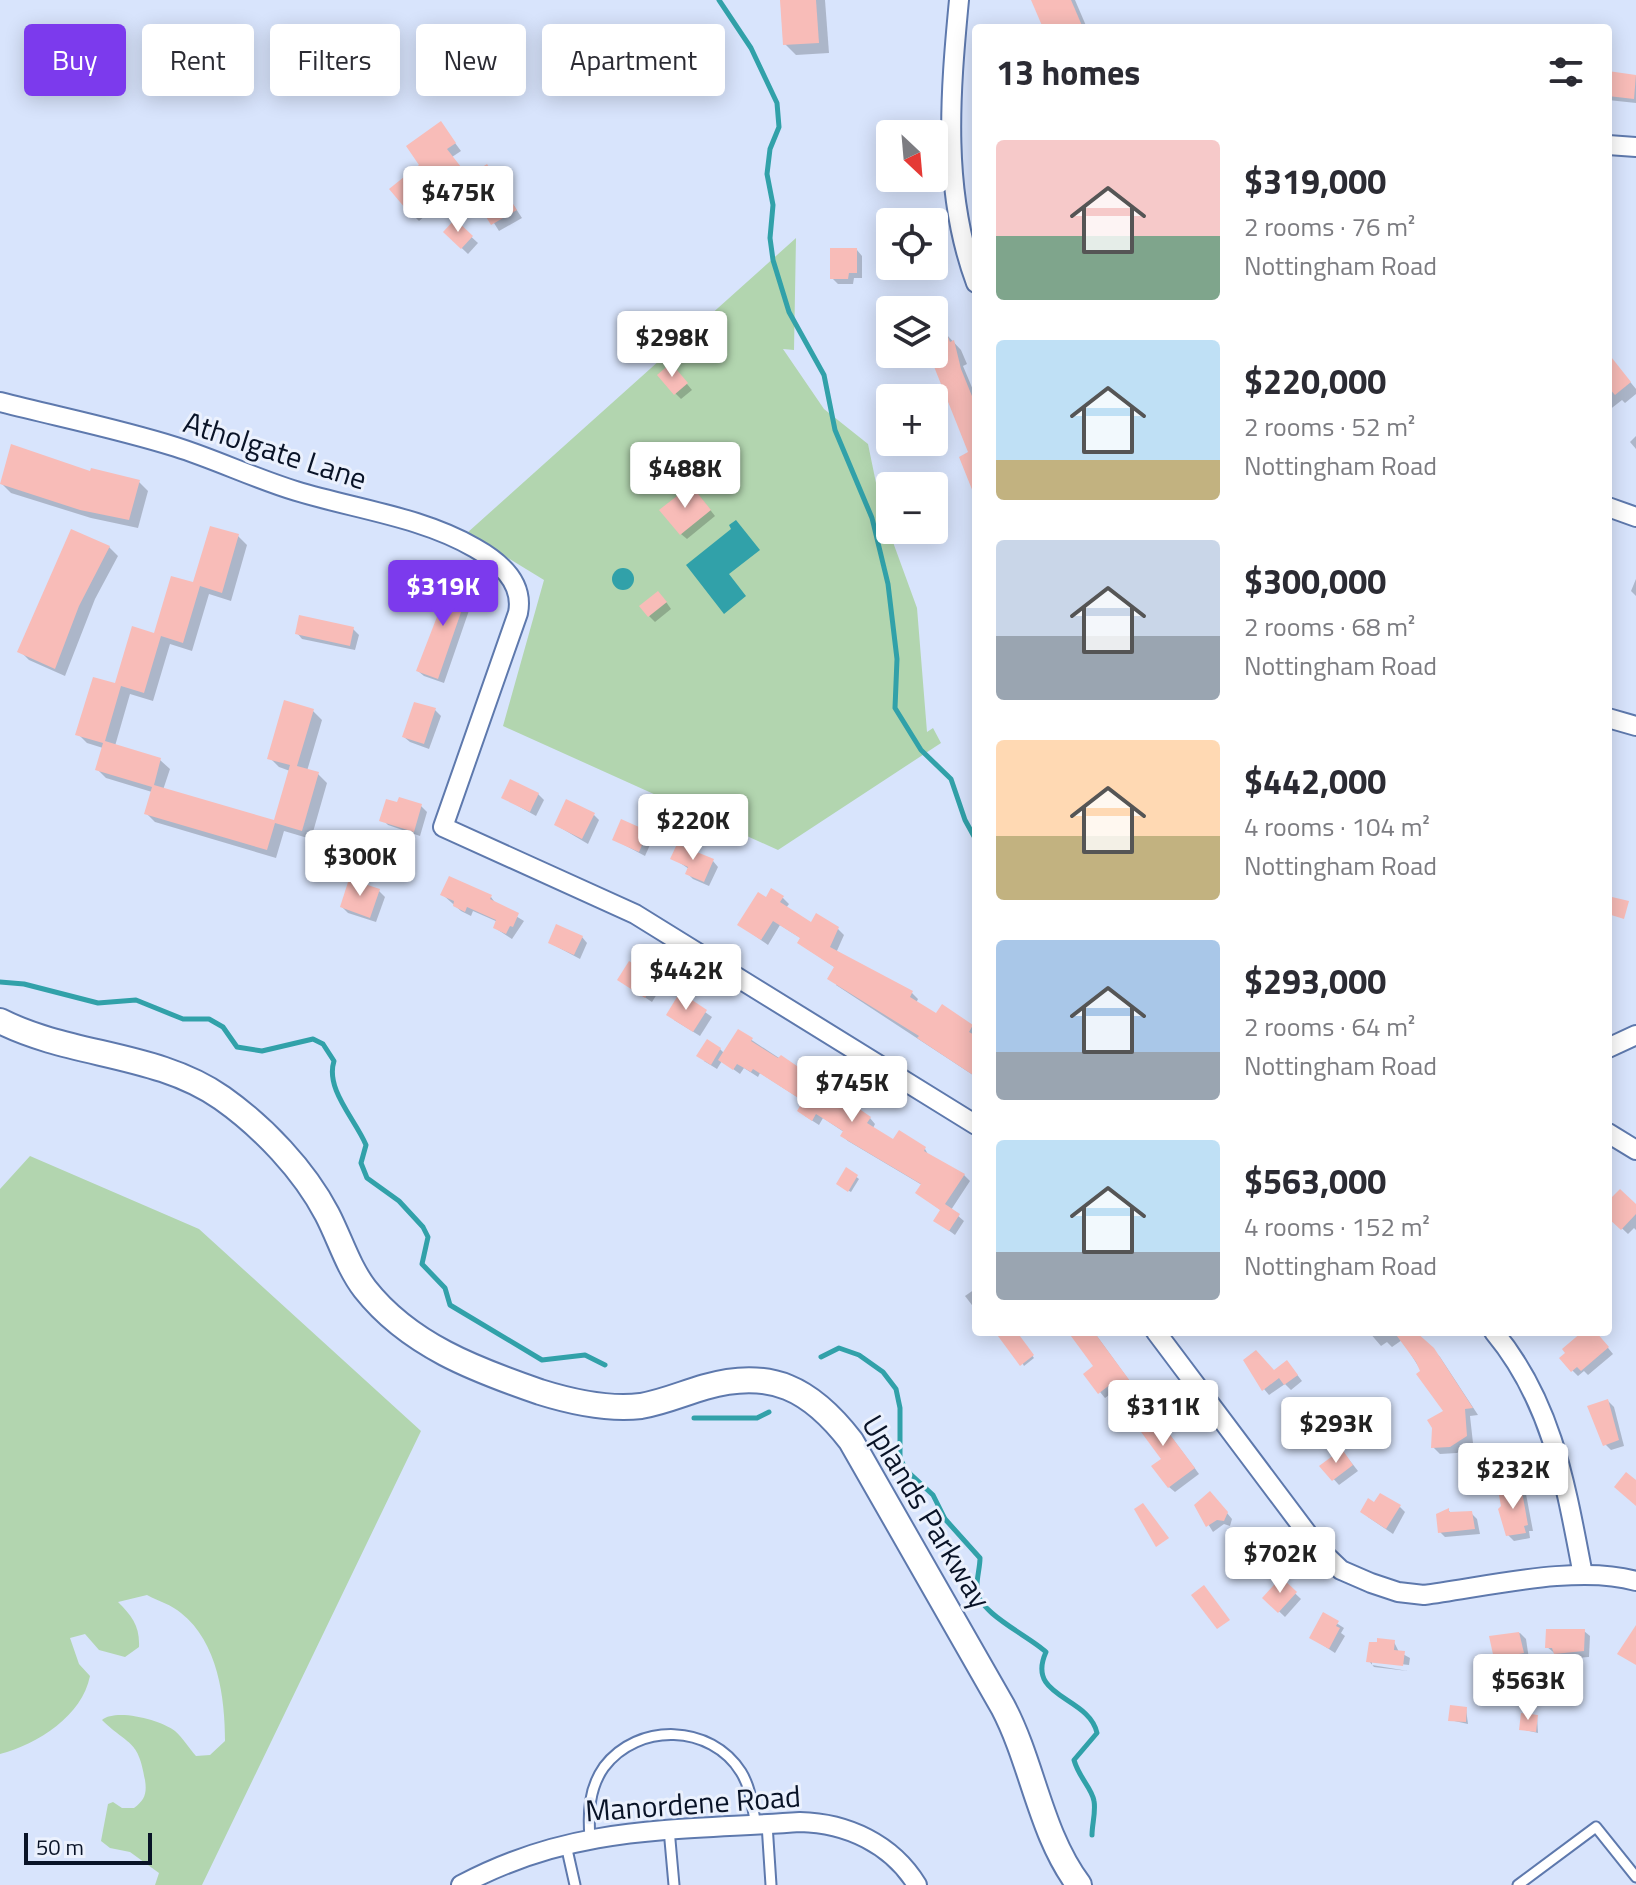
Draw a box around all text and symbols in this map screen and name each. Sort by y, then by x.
chip: Buy [24,24,126,96]
chip: Rent [142,24,254,96]
chip: Filters [270,24,400,96]
chip: New [416,24,526,96]
chip: Apartment [542,24,725,96]
text: 13 homes [996,46,1140,98]
icon: filters [1544,50,1588,94]
north arrow [876,120,948,192]
map controls [876,120,948,544]
text: $319,000 [1244,155,1386,207]
pin: $475K [402,166,514,234]
text: $475K [421,172,495,211]
icon: home [1060,172,1156,268]
text: 2 rooms · 76 m² [1244,207,1415,246]
button: locate [876,208,948,280]
text: Nottingham Road [1244,246,1437,285]
button: layers [876,296,948,368]
pin: $298K [616,311,728,379]
text: $298K [635,317,709,356]
text: $220,000 [1244,355,1386,407]
icon: home [1060,372,1156,468]
button: + [876,384,948,456]
street label: Atholgate Lane [178,399,373,501]
text: 2 rooms · 52 m² [1244,407,1415,446]
pin: $488K [629,442,741,510]
text: Nottingham Road [1244,446,1437,485]
text: $488K [648,448,722,487]
button: − [876,472,948,544]
text: $300,000 [1244,555,1386,607]
pin: $319K [387,560,499,628]
text: $319K [406,566,480,605]
icon: home [1060,572,1156,668]
text: 2 rooms · 68 m² [1244,607,1415,646]
text: Nottingham Road [1244,646,1437,685]
text: $442,000 [1244,755,1386,807]
icon: home [1060,772,1156,868]
pin: $220K [637,794,749,862]
text: $220K [656,800,730,839]
text: 4 rooms · 104 m² [1244,807,1430,846]
pin: $300K [304,830,416,898]
text: $300K [323,836,397,875]
text: Nottingham Road [1244,846,1437,885]
pin: $442K [630,944,742,1012]
text: $442K [649,950,723,989]
text: $293,000 [1244,955,1386,1007]
icon: home [1060,972,1156,1068]
text: 2 rooms · 64 m² [1244,1007,1415,1046]
text: Nottingham Road [1244,1046,1437,1085]
pin: $745K [796,1056,908,1124]
text: $745K [815,1062,889,1101]
text: $563,000 [1244,1155,1386,1207]
icon: home [1060,1172,1156,1268]
text: 4 rooms · 152 m² [1244,1207,1430,1246]
text: Nottingham Road [1244,1246,1437,1285]
pin: $311K [1107,1380,1219,1448]
text: $311K [1126,1386,1200,1425]
pin: $293K [1280,1397,1392,1465]
text: $293K [1299,1403,1373,1442]
street label: Uplands Parkway [851,1406,1003,1617]
pin: $232K [1457,1443,1569,1511]
text: $232K [1476,1449,1550,1488]
pin: $702K [1224,1527,1336,1595]
text: $702K [1243,1533,1317,1572]
pin: $563K [1472,1654,1584,1722]
text: $563K [1491,1660,1565,1699]
street label: Manordene Road [584,1773,802,1833]
scale bar [24,1829,152,1865]
text: 50 m [36,1830,84,1864]

